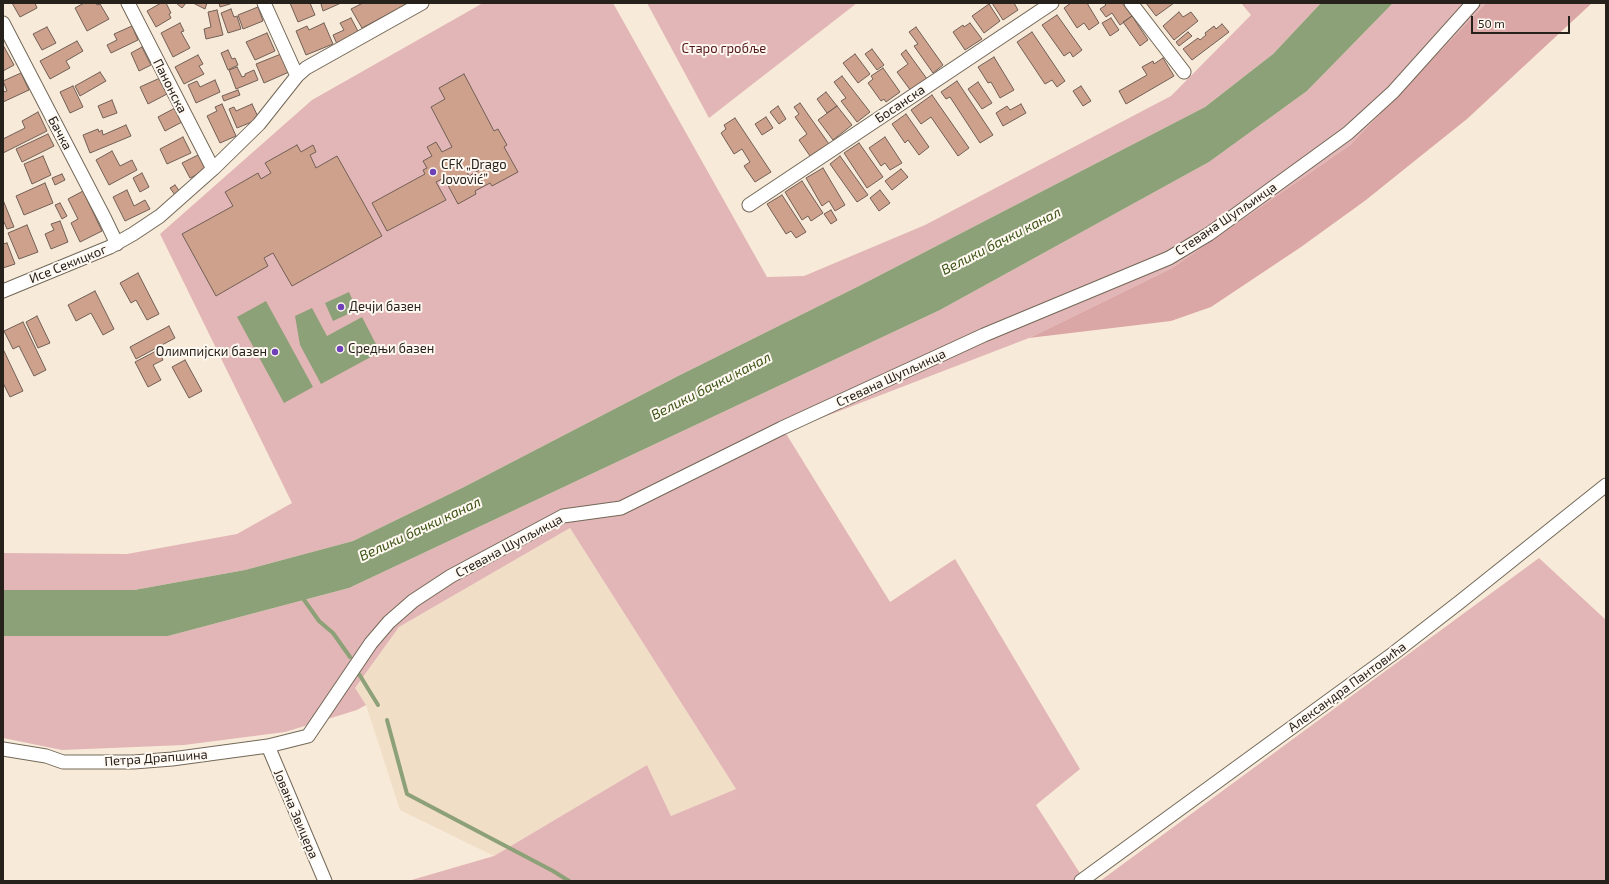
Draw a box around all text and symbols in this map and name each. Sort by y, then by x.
scale bar [1473,8,1572,34]
text: 50 m [1478,16,1505,30]
park label: Старо гробље [682,41,766,57]
street label: Панонска [150,56,190,116]
street label: Босанска [872,82,928,126]
street label: Бачка [45,113,75,153]
place label: CFK „Drago Jovović” [441,157,507,188]
marker: CFK „Drago Jovović” [428,167,438,177]
street label: Стевана Шупљикца [1172,179,1280,259]
water label: Велики бачки канал [938,204,1064,278]
street label: Исе Секицког [27,241,109,287]
place label: Дечји базен [349,299,421,315]
marker: Дечји базен [336,302,346,312]
place label: Средњи базен [348,341,434,357]
place label: Олимпијски базен [156,344,267,360]
marker: Средњи базен [335,344,345,354]
street label: Стевана Шупљикца [834,346,948,410]
marker: Олимпијски базен [270,347,280,357]
water label: Велики бачки канал [648,349,774,423]
water label: Велики бачки канал [357,493,483,565]
street label: Стевана Шупљикца [453,511,565,581]
street label: Александра Пантовића [1285,639,1409,735]
street label: Петра Драпшина [104,747,208,769]
street label: Јована Звицера [270,767,322,861]

